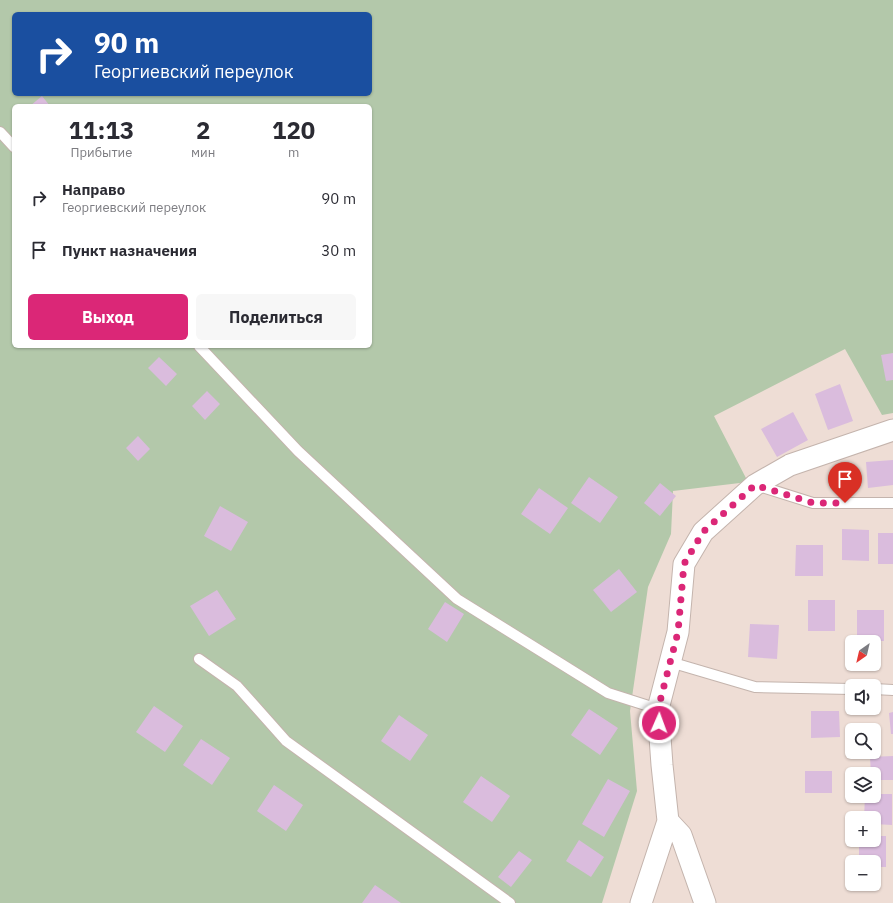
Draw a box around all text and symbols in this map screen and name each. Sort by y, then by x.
text: 90 m [94,24,159,61]
icon: right [28,28,80,80]
text: Георгиевский переулок [94,60,294,83]
text: 11:13 [69,114,134,146]
text: 2 [196,114,210,146]
text: 120 [272,114,315,146]
text: Прибытие [71,144,132,161]
text: мин [191,144,215,161]
text: m [288,144,299,161]
text: Направо [62,180,125,199]
icon: right [28,187,50,209]
text: 90 m [321,189,356,208]
text: Георгиевский переулок [62,199,206,216]
icon: arrive [28,239,50,261]
text: Пункт назначения [62,241,197,260]
text: 30 m [321,241,356,260]
button: Выход [28,294,188,340]
button: Поделиться [196,294,356,340]
pin [828,462,862,503]
icon: arrive [834,468,856,490]
north arrow [845,635,881,671]
map controls [845,635,881,891]
button: sound [845,679,881,715]
position arrow [638,702,680,744]
button: search [845,723,881,759]
button: layers [845,767,881,803]
button: + [845,811,881,847]
button: − [845,855,881,891]

